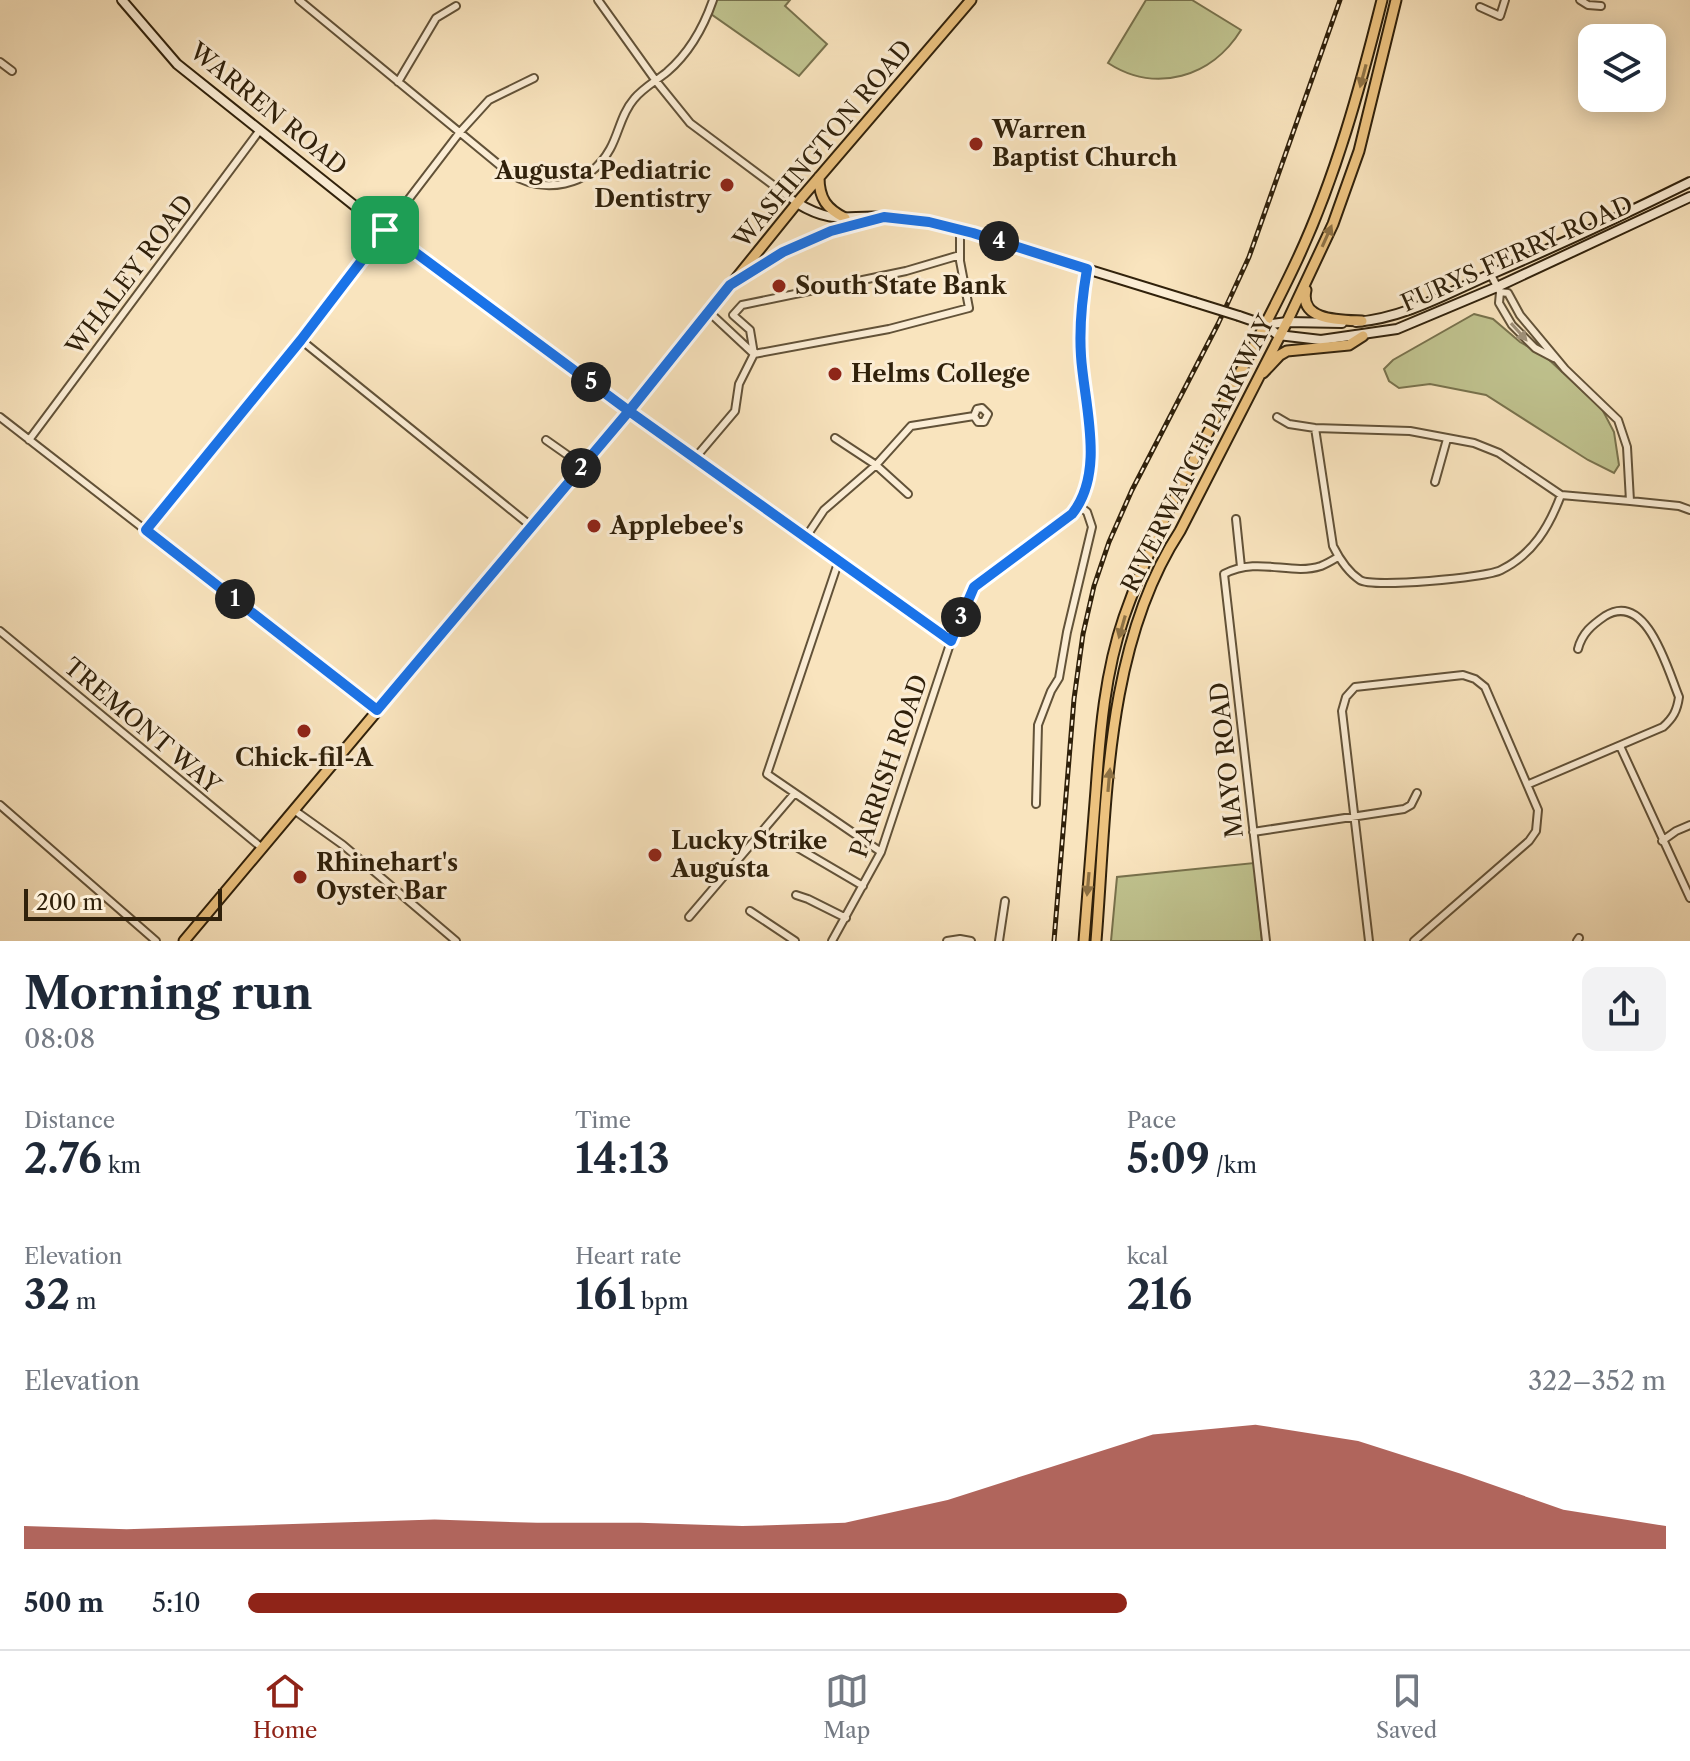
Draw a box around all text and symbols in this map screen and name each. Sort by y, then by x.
map controls [1578,24,1666,112]
button: layers [1578,24,1666,112]
street label: WASHINGTON ROAD [726,34,918,254]
street label: WARREN ROAD [183,36,353,181]
one-way arrow [1356,64,1369,88]
place label: Warren Baptist Church [991,115,1178,172]
marker: Warren Baptist Church [967,135,985,153]
place label: Augusta Pediatric Dentistry [494,156,712,213]
marker: Augusta Pediatric Dentistry [718,176,736,194]
street label: WHALEY ROAD [59,189,199,361]
street label: FURYS FERRY ROAD [1396,189,1637,318]
pin [351,196,419,264]
icon: arrive [363,208,407,252]
pin: 4 [979,221,1019,261]
one-way arrow [1321,224,1334,248]
text: 4 [992,227,1006,254]
place label: South State Bank [795,271,1008,300]
marker: South State Bank [770,277,788,295]
street label: RIVERWATCH PARKWAY [1115,310,1281,597]
one-way arrow [1510,322,1527,342]
place label: Helms College [851,359,1030,388]
pin: 5 [571,362,611,402]
marker: Helms College [826,365,844,383]
text: 5 [585,368,597,395]
pin: 2 [561,448,601,488]
text: 2 [575,454,588,481]
place label: Applebee's [609,511,744,540]
marker: Applebee's [585,517,603,535]
pin: 1 [215,579,255,619]
text: 1 [230,585,240,612]
pin: 3 [941,597,981,637]
text: 3 [955,603,967,630]
one-way arrow [1115,616,1128,640]
street label: TREMONT WAY [58,652,227,800]
street label: PARRISH ROAD [844,671,933,861]
street label: MAYO ROAD [1204,681,1249,839]
marker: Chick-fil-A [295,722,313,740]
place label: Chick-fil-A [235,743,374,772]
one-way arrow [1103,767,1116,792]
place label: Lucky Strike Augusta [670,826,827,883]
marker: Lucky Strike Augusta [646,846,664,864]
place label: Rhinehart's Oyster Bar [316,848,458,905]
marker: Rhinehart's Oyster Bar [291,868,309,886]
one-way arrow [1081,872,1094,897]
scale bar [24,885,222,921]
text: 200 m [36,889,103,916]
text: Morning run [24,966,313,1020]
button: share [1582,967,1666,1051]
text: 08:08 [24,1023,95,1055]
text: Distance [24,1107,115,1134]
text: Time [575,1107,631,1134]
text: Pace [1127,1107,1176,1134]
text: 2.76 [24,1134,102,1183]
text: 14:13 [575,1134,670,1183]
text: 5:09 [1127,1134,1210,1183]
text: km [102,1152,141,1179]
text: /km [1210,1152,1257,1179]
text: Elevation [24,1243,122,1270]
text: Heart rate [575,1243,681,1270]
text: kcal [1127,1243,1168,1270]
text: 32 [24,1270,70,1319]
text: 161 [575,1270,635,1319]
text: 216 [1127,1270,1192,1319]
text: m [70,1288,97,1315]
text: bpm [635,1288,688,1315]
text: Elevation [24,1365,140,1397]
text: 322–352 m [1528,1365,1666,1397]
text: 500 m [24,1587,104,1619]
text: 5:10 [152,1587,201,1619]
tab: Home [253,1669,317,1744]
tab: Map [823,1669,870,1744]
tab: Saved [1376,1669,1437,1744]

